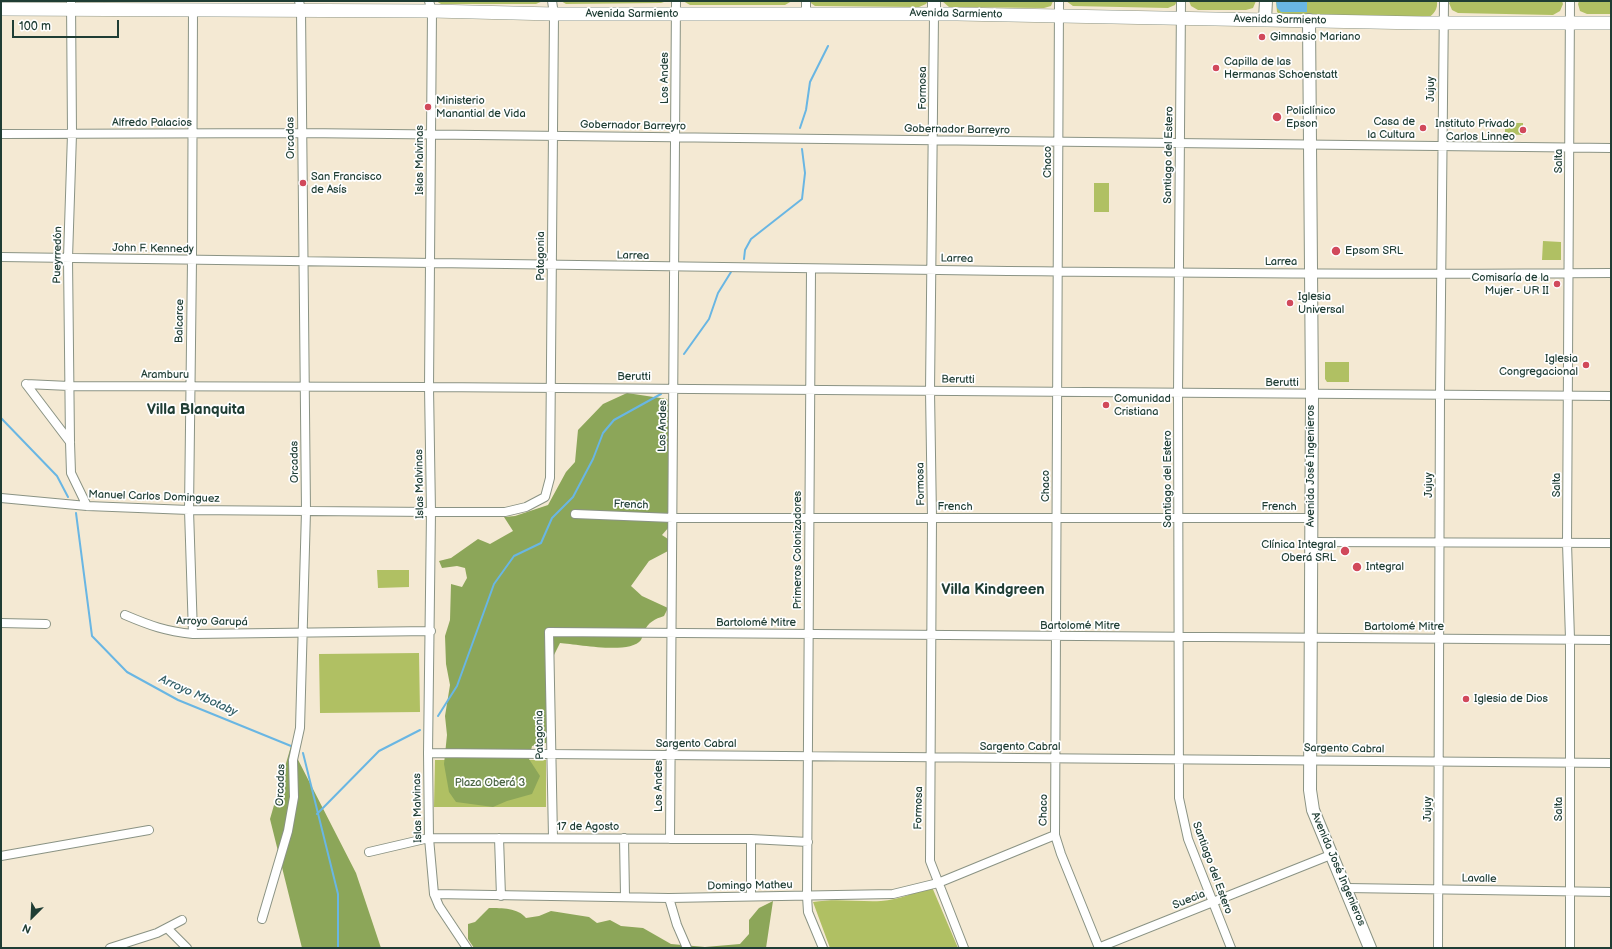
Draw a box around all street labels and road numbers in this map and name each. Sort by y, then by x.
street label: Avenida Sarmiento [586,7,678,21]
street label: Avenida Sarmiento [909,7,1003,21]
street label: Avenida Sarmiento [1233,13,1327,27]
street label: Los Andes [658,52,672,104]
street label: Formosa [916,66,930,110]
street label: Jujuy [1424,76,1438,102]
street label: Santiago del Estero [1162,106,1176,204]
street label: Alfredo Palacios [112,116,192,130]
street label: Orcadas [284,117,298,159]
street label: Gobernador Barreyro [580,118,686,134]
street label: Gobernador Barreyro [904,122,1010,138]
street label: Islas Malvinas [413,125,427,195]
street label: Chaco [1041,146,1055,178]
street label: Salta [1552,149,1566,173]
street label: Pueyrredón [51,226,65,284]
street label: Patagonia [534,231,548,281]
street label: John F. Kennedy [112,242,194,256]
street label: Larrea [617,249,649,263]
street label: Larrea [941,252,973,266]
street label: Larrea [1265,255,1297,269]
street label: Balcarce [173,299,187,343]
street label: Aramburu [141,368,189,382]
street label: Berutti [617,370,651,384]
street label: Berutti [941,373,975,387]
street label: Berutti [1265,376,1299,390]
street label: Los Andes [656,400,670,452]
street label: Avenida José Ingenieros [1304,405,1318,527]
street label: Santiago del Estero [1161,430,1175,528]
street label: Orcadas [288,441,302,483]
street label: Islas Malvinas [413,449,427,519]
street label: Formosa [914,462,928,506]
street label: Chaco [1039,470,1053,502]
street label: Jujuy [1422,472,1436,498]
street label: Salta [1550,473,1564,497]
street label: Manuel Carlos Dominguez [88,488,220,506]
street label: Primeros Colonizadores [791,491,805,609]
street label: French [613,498,649,512]
street label: French [938,500,972,514]
street label: French [1262,500,1296,514]
street label: Arroyo Garupá [176,615,248,629]
street label: Bartolomé Mitre [716,616,796,630]
street label: Bartolomé Mitre [1040,619,1120,633]
street label: Bartolomé Mitre [1364,620,1444,634]
street label: Patagonia [533,710,547,760]
street label: Sargento Cabral [656,737,736,751]
street label: Sargento Cabral [980,740,1060,754]
street label: Sargento Cabral [1304,742,1384,756]
street label: Los Andes [652,760,666,812]
street label: Orcadas [274,764,288,806]
street label: Islas Malvinas [411,773,425,843]
street label: Formosa [912,786,926,830]
street label: Chaco [1037,794,1051,826]
street label: Jujuy [1421,796,1435,822]
street label: Salta [1552,797,1566,821]
street label: Avenida José Ingenieros [1308,810,1368,928]
street label: 17 de Agosto [557,820,619,834]
street label: Santiago del Estero [1189,820,1235,916]
street label: Lavalle [1461,872,1497,886]
street label: Domingo Matheu [707,879,793,893]
street label: Suecia [1171,888,1207,912]

